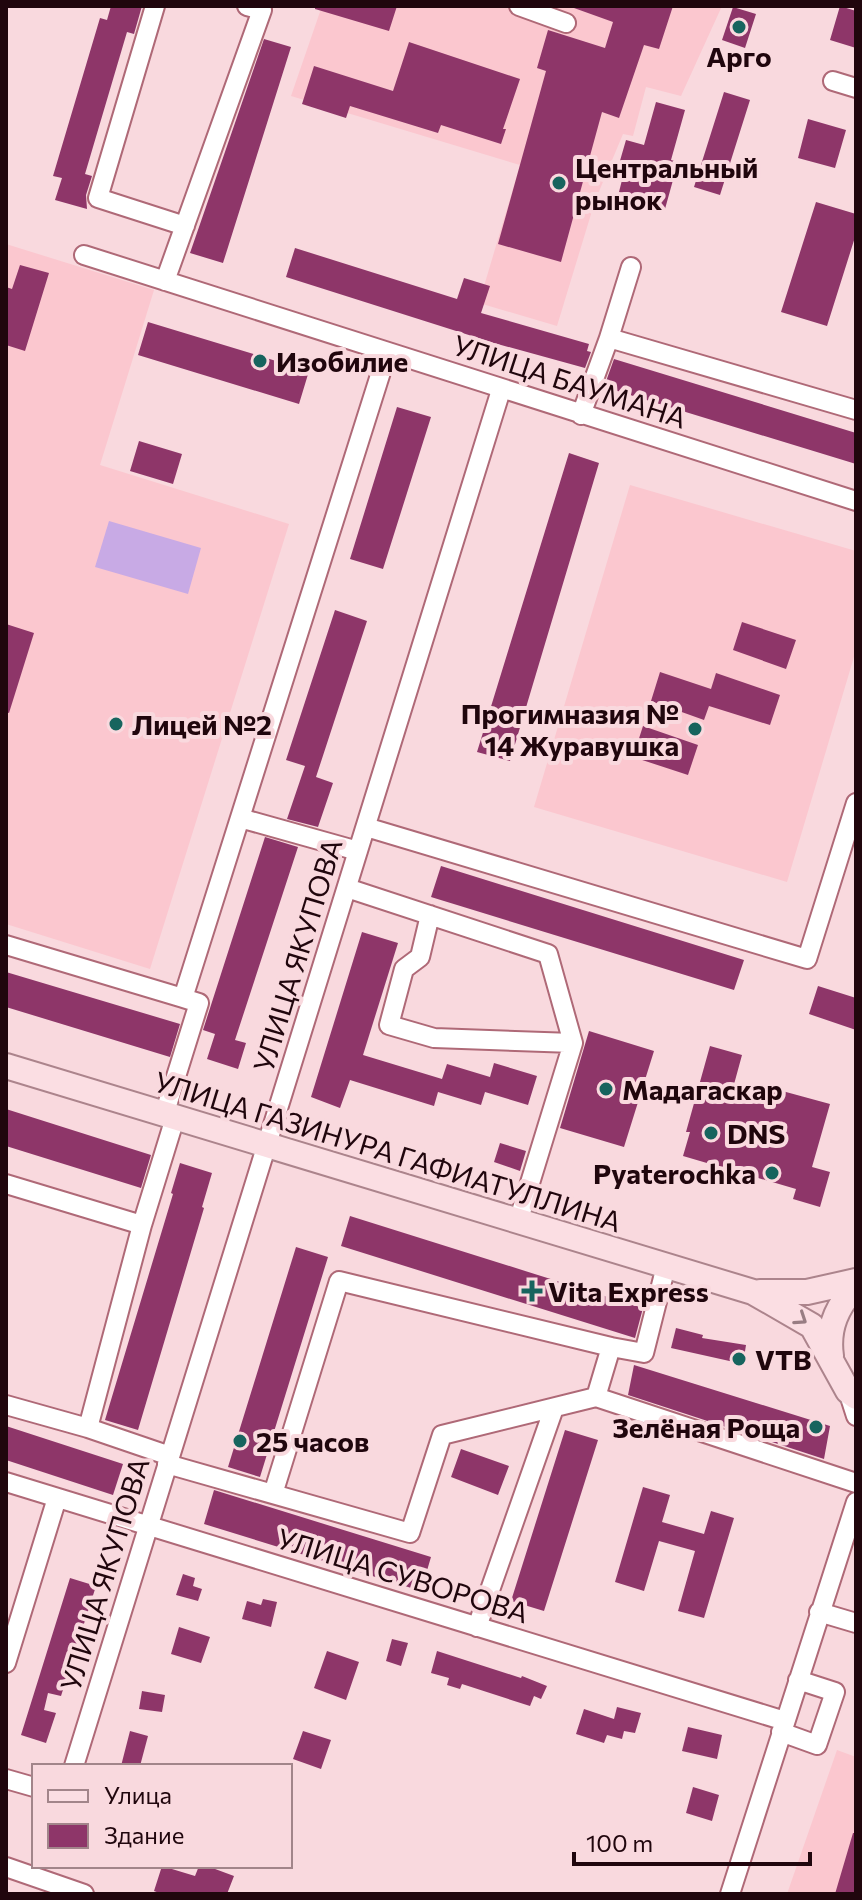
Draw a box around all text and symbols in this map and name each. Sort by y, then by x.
marker: Арго [730,18,748,36]
place label: Арго [706,39,772,73]
place label: Центральный рынок [575,150,758,216]
marker: Центральный рынок [550,174,568,192]
street label: УЛИЦА БАУМАНА [449,327,691,435]
place label: Изобилие [276,344,408,378]
marker: Изобилие [251,352,269,370]
place label: Прогимназия № 14 Журавушка [461,696,679,762]
place label: Лицей №2 [132,707,272,741]
marker: Лицей №2 [107,715,125,733]
marker: Прогимназия № 14 Журавушка [686,720,704,738]
street label: УЛИЦА ЯКУПОВА [245,834,349,1076]
street label: УЛИЦА ГАЗИНУРА ГАФИАТУЛЛИНА [150,1064,626,1238]
place label: Мадагаскар [622,1072,783,1106]
marker: Мадагаскар [597,1080,615,1098]
place label: DNS [727,1116,785,1150]
marker: DNS [702,1124,720,1142]
place label: Pyaterochka [593,1156,756,1190]
marker: Pyaterochka [763,1164,781,1182]
place label: Vita Express [548,1274,709,1308]
marker: Vita Express [523,1282,541,1300]
one-way arrow [792,1309,806,1324]
place label: VTB [755,1342,812,1376]
marker: VTB [730,1350,748,1368]
place label: Зелёная Роща [612,1410,800,1444]
marker: Зелёная Роща [807,1418,825,1436]
place label: 25 часов [256,1424,369,1458]
marker: 25 часов [231,1432,249,1450]
street label: УЛИЦА ЯКУПОВА [52,1453,156,1695]
street label: УЛИЦА СУВОРОВА [273,1521,533,1629]
legend [32,1764,292,1868]
text: Улица [104,1780,172,1809]
scale bar [574,1816,810,1866]
text: Здание [104,1820,184,1849]
text: 100 m [586,1828,653,1857]

